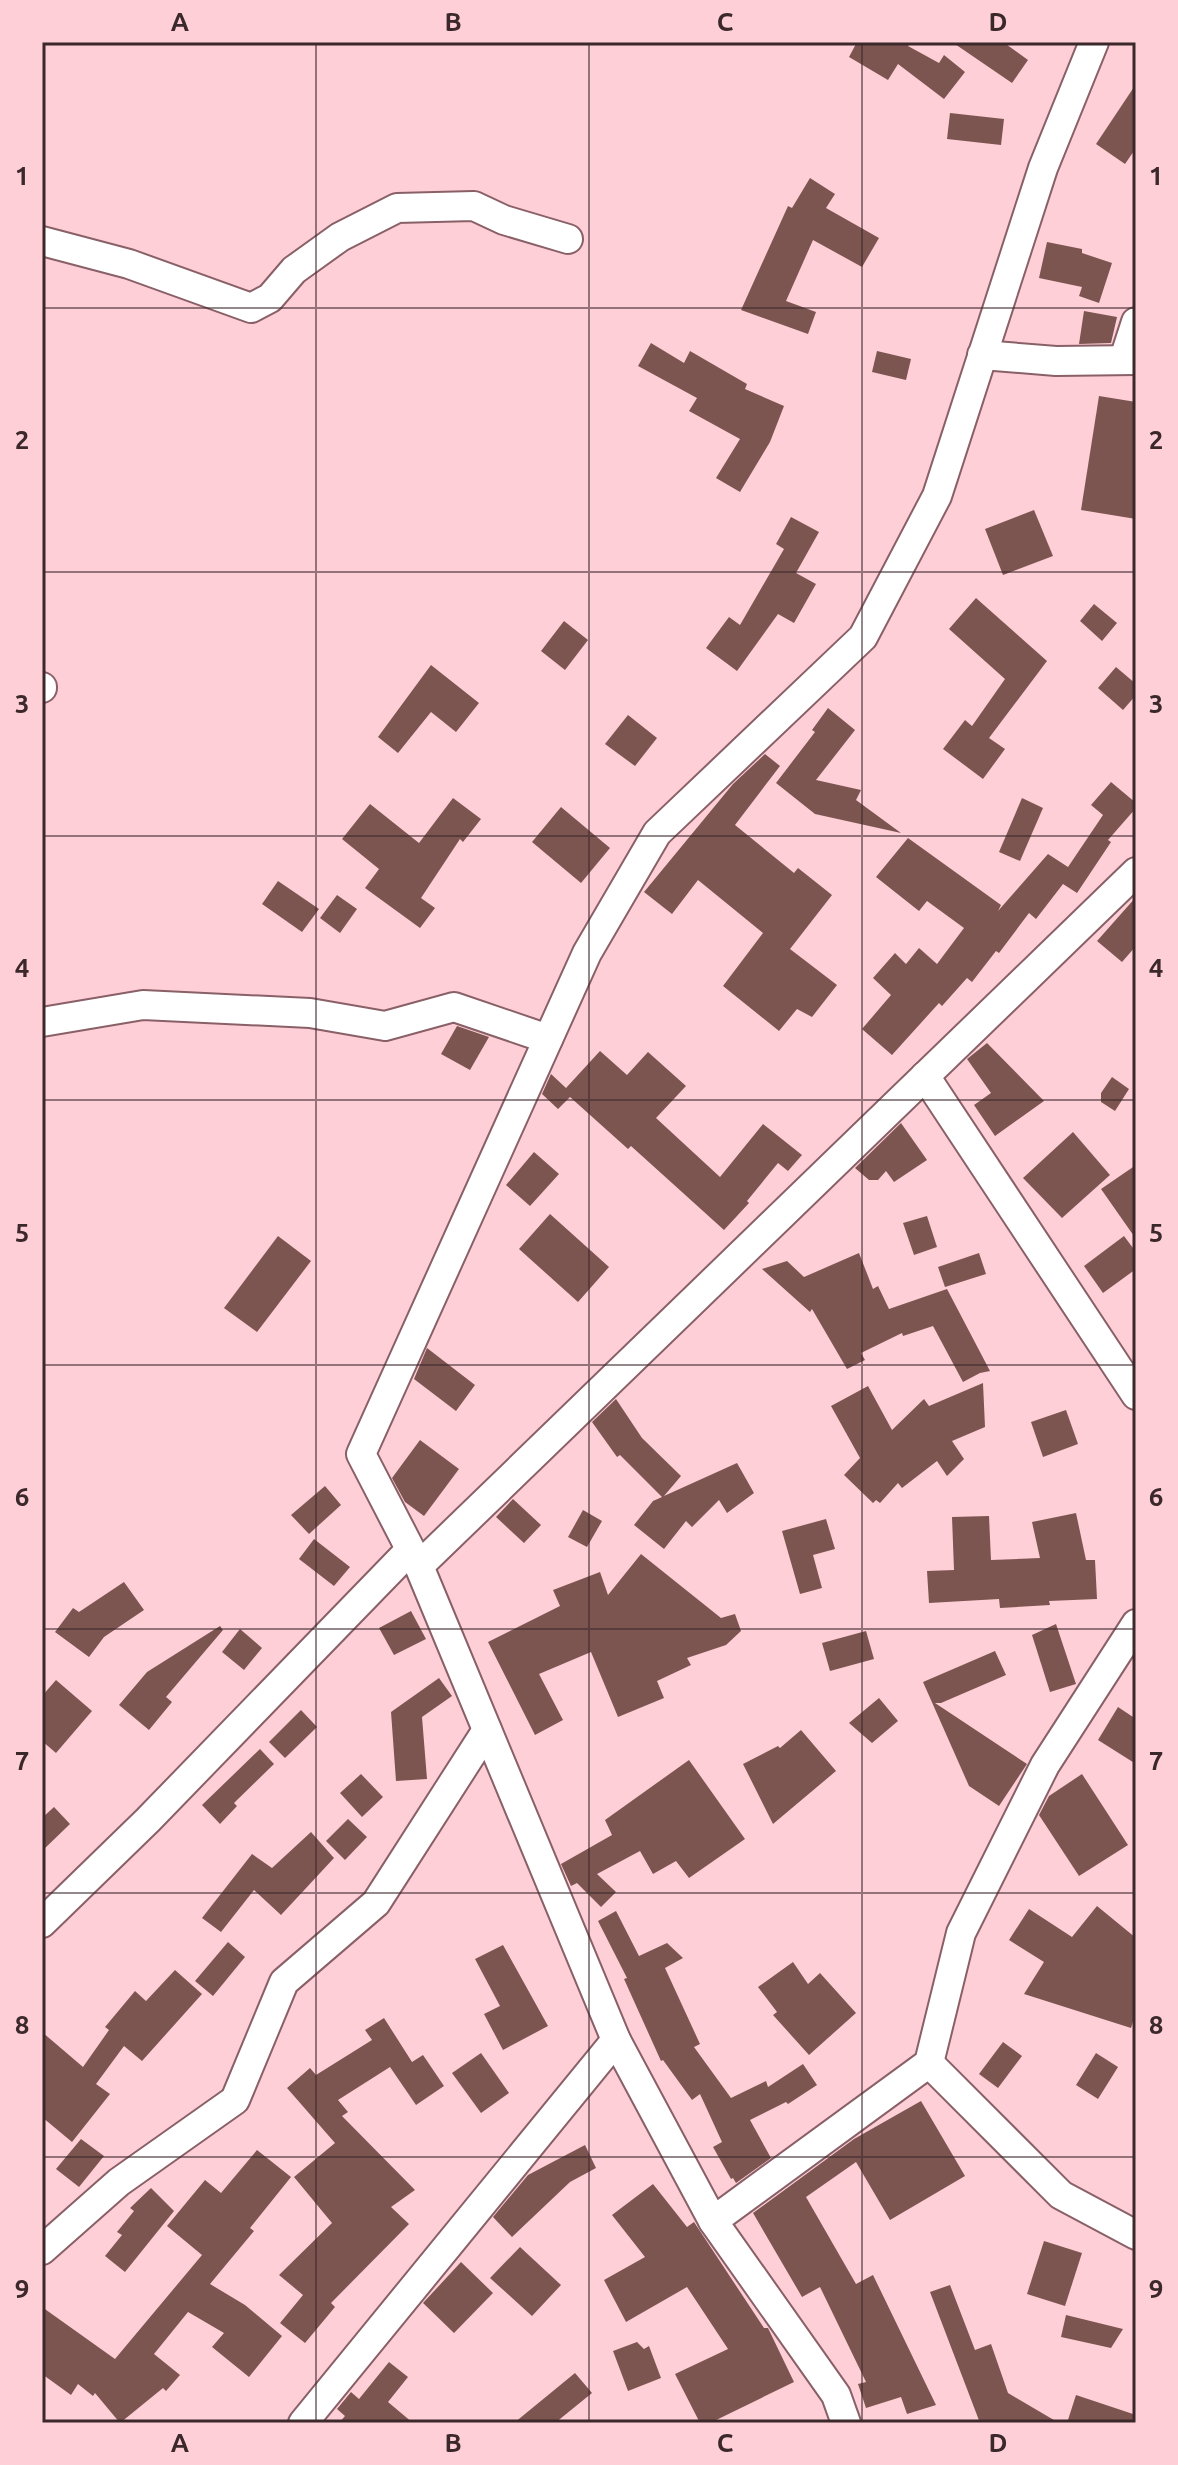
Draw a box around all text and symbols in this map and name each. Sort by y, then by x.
text: A [171,7,190,36]
text: B [444,7,462,36]
text: C [717,7,734,36]
text: D [989,7,1007,36]
text: 1 [15,161,29,190]
text: 1 [1149,161,1163,190]
text: 2 [15,425,29,454]
text: 2 [1149,425,1163,454]
text: 3 [15,689,29,718]
text: 3 [1149,689,1163,718]
text: 4 [15,953,29,982]
text: 4 [1149,953,1163,982]
text: 5 [15,1218,29,1247]
text: 5 [1149,1218,1163,1247]
text: 6 [15,1482,29,1511]
text: 6 [1149,1482,1163,1511]
text: 7 [15,1746,29,1775]
text: 7 [1149,1746,1163,1775]
text: 8 [15,2010,29,2039]
text: 8 [1149,2010,1163,2039]
text: 9 [15,2274,29,2303]
text: 9 [1149,2274,1163,2303]
text: A [171,2428,190,2457]
text: B [444,2428,462,2457]
text: C [717,2428,734,2457]
text: D [989,2428,1007,2457]

